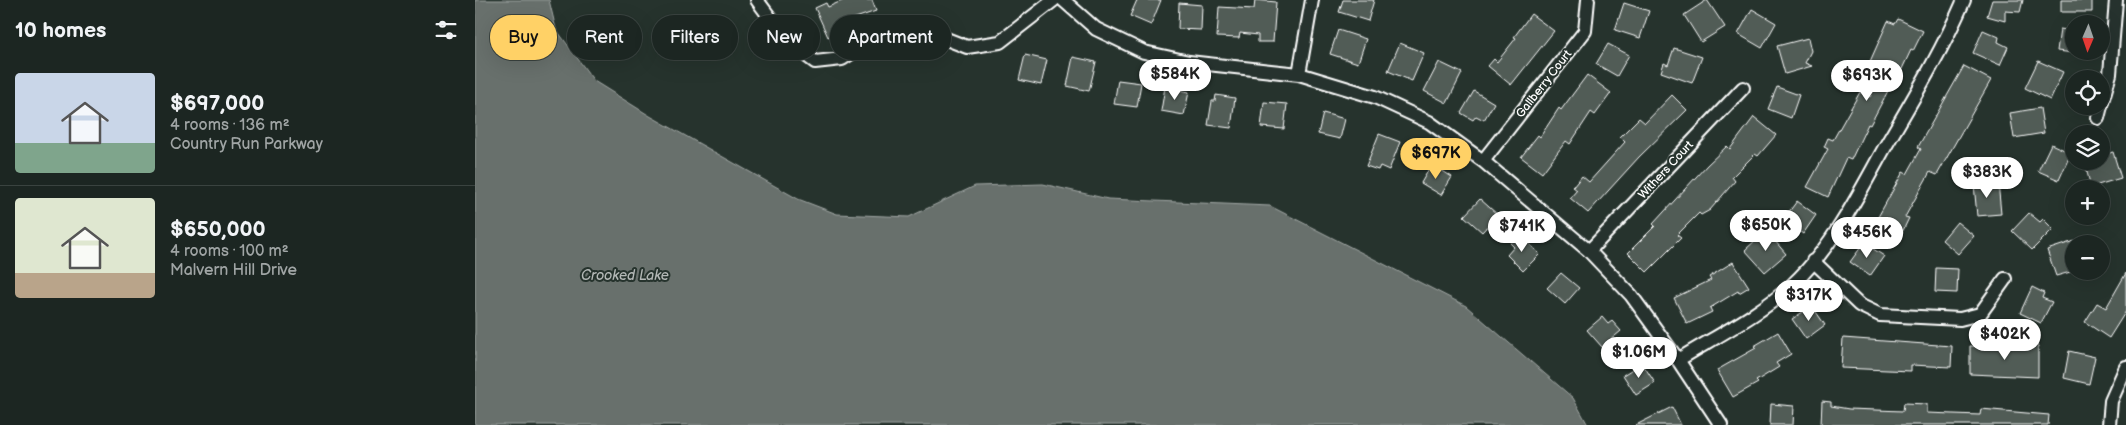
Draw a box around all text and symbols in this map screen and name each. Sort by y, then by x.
chip: Buy [490,15,557,60]
chip: Rent [567,15,642,60]
chip: Filters [652,15,738,60]
chip: New [748,15,820,60]
chip: Apartment [830,15,951,60]
north arrow [2065,15,2110,60]
map controls [2065,15,2110,280]
icon: filters [432,16,460,44]
text: 10 homes [15,18,106,43]
street label: Gallberry Court [1513,47,1575,121]
pin: $584K [1140,58,1210,101]
pin: $693K [1832,59,1902,102]
text: $584K [1150,65,1200,84]
text: $693K [1842,66,1892,85]
button: locate [2065,70,2110,115]
text: $697,000 [170,91,264,116]
icon: home [55,93,115,153]
text: 4 rooms · 136 m² [170,116,290,135]
button: layers [2065,125,2110,170]
text: Country Run Parkway [170,135,323,154]
pin: $697K [1401,138,1471,180]
street label: Withers Court [1635,138,1697,202]
text: $697K [1411,144,1461,163]
pin: $383K [1952,156,2022,199]
text: $383K [1962,163,2012,182]
button: + [2065,180,2110,225]
pin: $741K [1487,210,1557,253]
pin: $650K [1731,210,1801,252]
text: $650K [1741,216,1791,235]
pin: $456K [1832,216,1902,259]
text: $650,000 [170,217,266,242]
text: $741K [1499,217,1545,236]
icon: home [55,218,115,278]
text: $456K [1842,223,1892,242]
button: − [2065,235,2110,280]
text: 4 rooms · 100 m² [170,242,289,261]
text: Malvern Hill Drive [170,261,297,280]
water label: Crooked Lake [581,267,669,284]
pin: $317K [1774,280,1844,322]
text: $317K [1786,286,1832,305]
pin: $402K [1970,318,2040,361]
text: $402K [1980,325,2030,344]
pin: $1.06M [1598,336,1680,379]
text: $1.06M [1612,343,1666,362]

